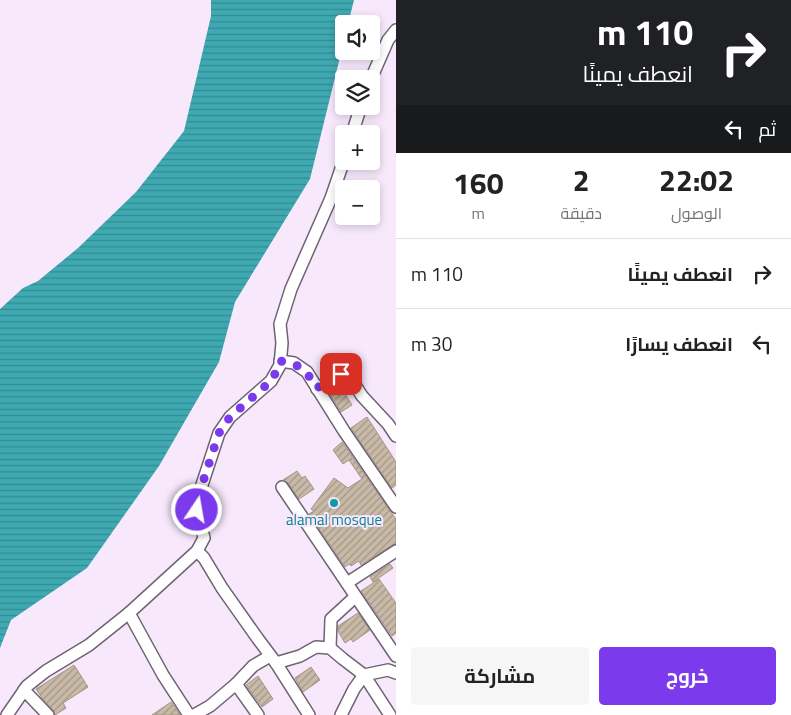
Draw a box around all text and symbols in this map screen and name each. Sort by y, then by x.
text: 110 m [597,5,693,59]
map controls [335,15,380,225]
button: sound [335,15,380,60]
icon: right [711,20,776,85]
text: انعطف يمينًا [583,57,693,91]
button: layers [335,70,380,115]
text: ثم [758,114,776,143]
icon: left [720,115,748,143]
button: + [335,125,380,170]
text: 2 [573,157,590,203]
text: 22:02 [659,157,734,203]
text: 160 [453,160,503,206]
button: − [335,180,380,225]
text: m [472,201,485,225]
text: دقيقة [560,201,602,225]
text: الوصول [671,201,722,225]
text: 110 m [411,259,463,288]
text: انعطف يمينًا [628,259,733,288]
icon: right [748,260,776,288]
text: 30 m [411,329,452,358]
text: انعطف يسارًا [625,329,733,358]
icon: left [748,330,776,358]
pin [320,353,362,395]
icon: arrive [327,360,355,388]
position arrow [170,483,222,535]
marker: alamal mosque [328,497,340,509]
place label: alamal mosque [286,508,382,531]
button: مشاركة [411,647,589,705]
button: خروج [599,647,776,705]

